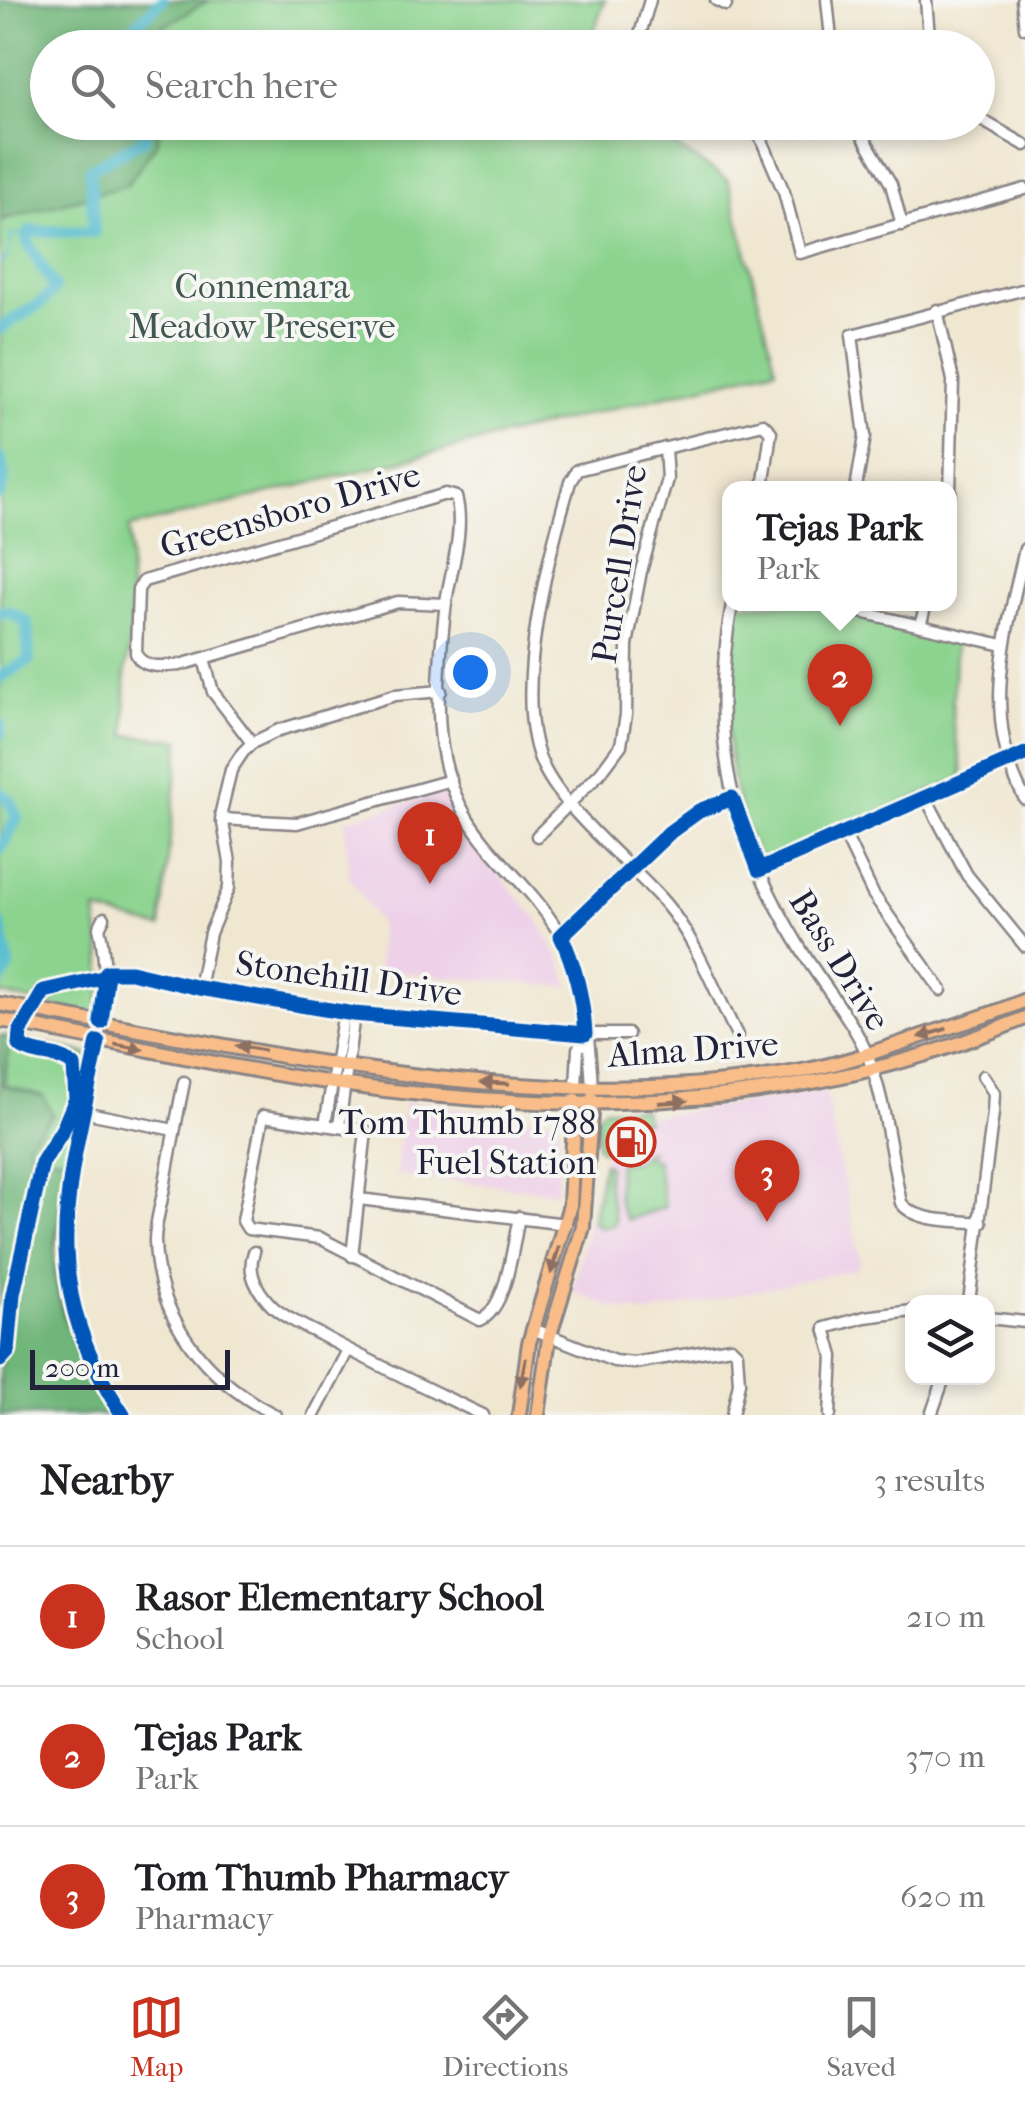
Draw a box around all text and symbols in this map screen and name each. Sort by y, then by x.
search box [30,30,995,140]
icon: search [65,58,120,113]
text: Search here [145,63,338,108]
park label: Connemara Meadow Preserve [128,266,396,347]
street label: Greensboro Drive [155,454,425,567]
street label: Purcell Drive [584,462,655,666]
popup [722,481,957,611]
text: Tejas Park [756,505,923,550]
text: Park [756,550,820,587]
pin: 2 [808,644,872,726]
your location [445,647,496,698]
pin: 1 [398,802,462,884]
street label: Bass Drive [780,882,899,1038]
street label: Stonehill Drive [233,942,465,1015]
street label: Alma Drive [604,1023,780,1076]
one-way arrow [918,1026,948,1041]
one-way arrow [114,1040,146,1055]
one-way arrow [234,1040,266,1055]
one-way arrow [478,1075,510,1091]
one-way arrow [657,1094,689,1110]
place label: Tom Thumb 1788 Fuel Station [339,1102,596,1183]
fuel station icon: Tom Thumb 1788 Fuel Station [605,1116,657,1168]
pin: 3 [734,1140,800,1222]
one-way arrow [547,1245,562,1276]
map controls [905,1295,995,1385]
button: layers [905,1295,995,1385]
scale bar [30,1345,230,1390]
text: 200 m [45,1351,120,1384]
one-way arrow [515,1357,531,1388]
text: Nearby [40,1456,172,1505]
text: 3 results [874,1462,985,1499]
text: Rasor Elementary School [135,1575,544,1620]
text: 1 [67,1598,78,1635]
text: 210 m [906,1598,985,1635]
text: School [135,1620,224,1657]
text: Tejas Park [135,1715,301,1760]
text: 2 [64,1738,81,1775]
text: 370 m [905,1738,985,1775]
text: Park [135,1760,199,1797]
text: Tom Thumb Pharmacy [135,1855,508,1900]
text: 3 [66,1878,79,1915]
text: 620 m [900,1878,985,1915]
text: Pharmacy [135,1900,273,1937]
tab: Map [129,1990,184,2083]
tab: Directions [442,1990,568,2083]
tab: Saved [826,1990,896,2083]

